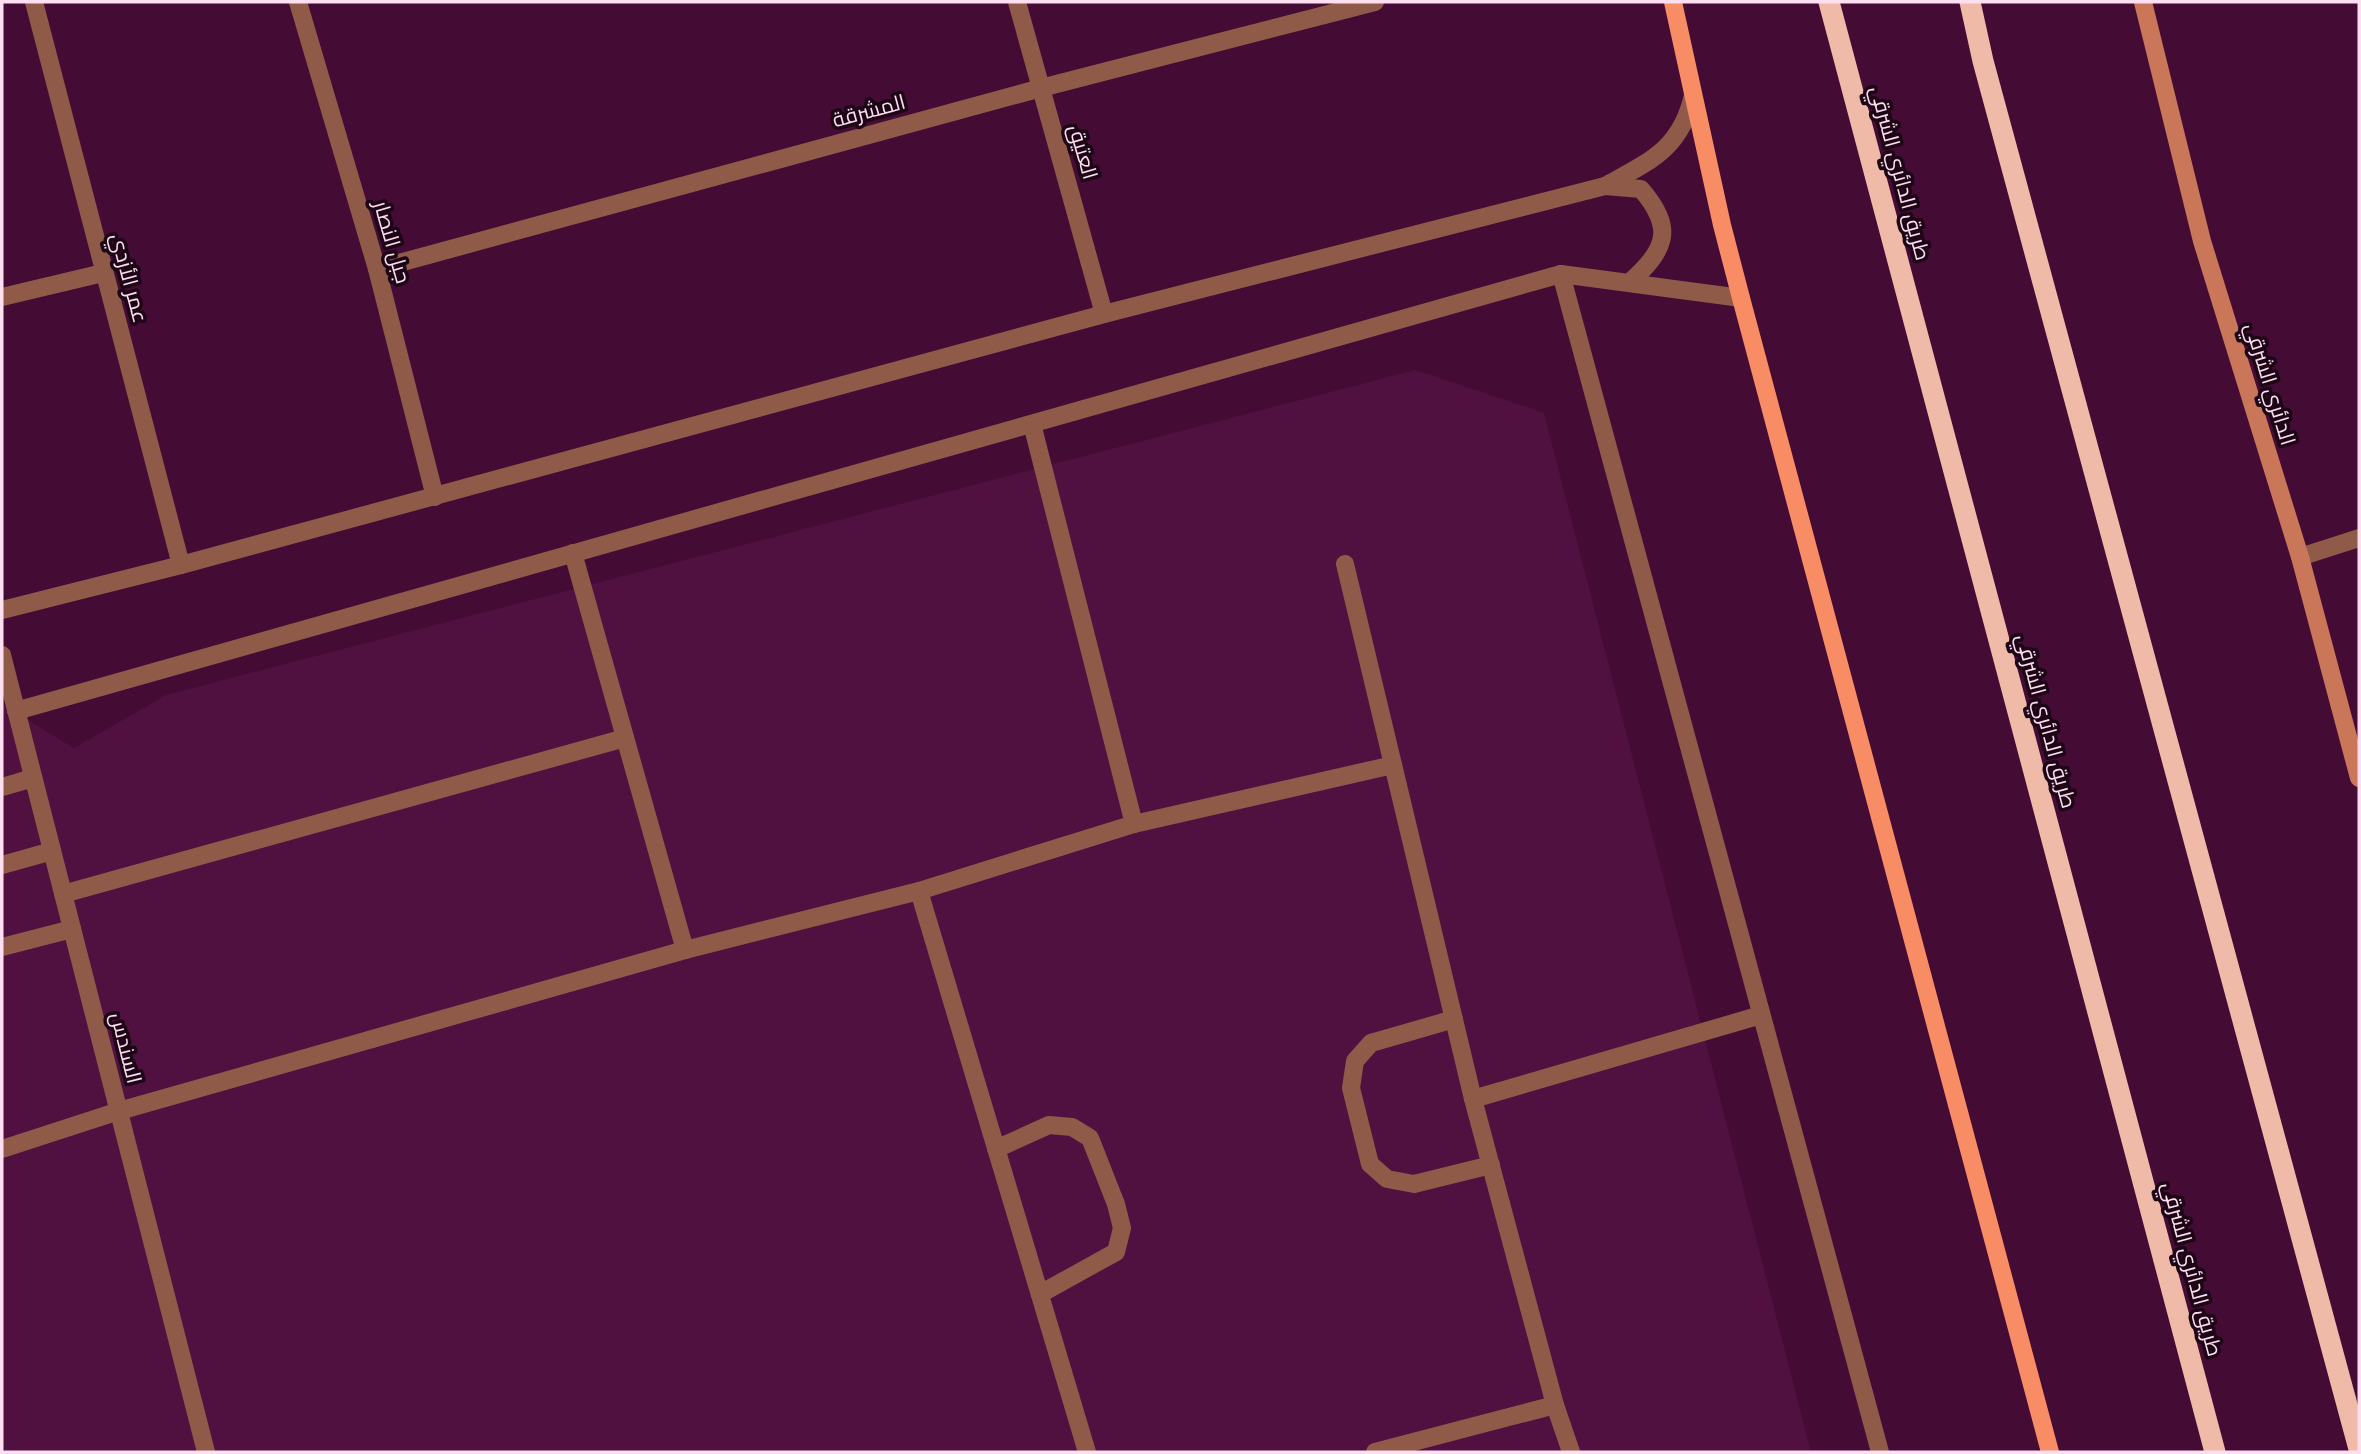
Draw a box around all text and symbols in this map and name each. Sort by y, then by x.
street label: طريق الدائري الشرقي [1861,83,1936,264]
street label: المشرقة [830,89,908,133]
street label: العتيق [1063,122,1103,182]
street label: جبل النصار [368,197,416,286]
street label: عمر الأزدي [102,230,153,326]
street label: الدائري الشرقي [2236,320,2301,449]
street label: طريق الدائري الشرقي [2007,631,2082,812]
street label: السندس [105,1010,147,1086]
street label: طريق الدائري الشرقي [2153,1179,2228,1360]

